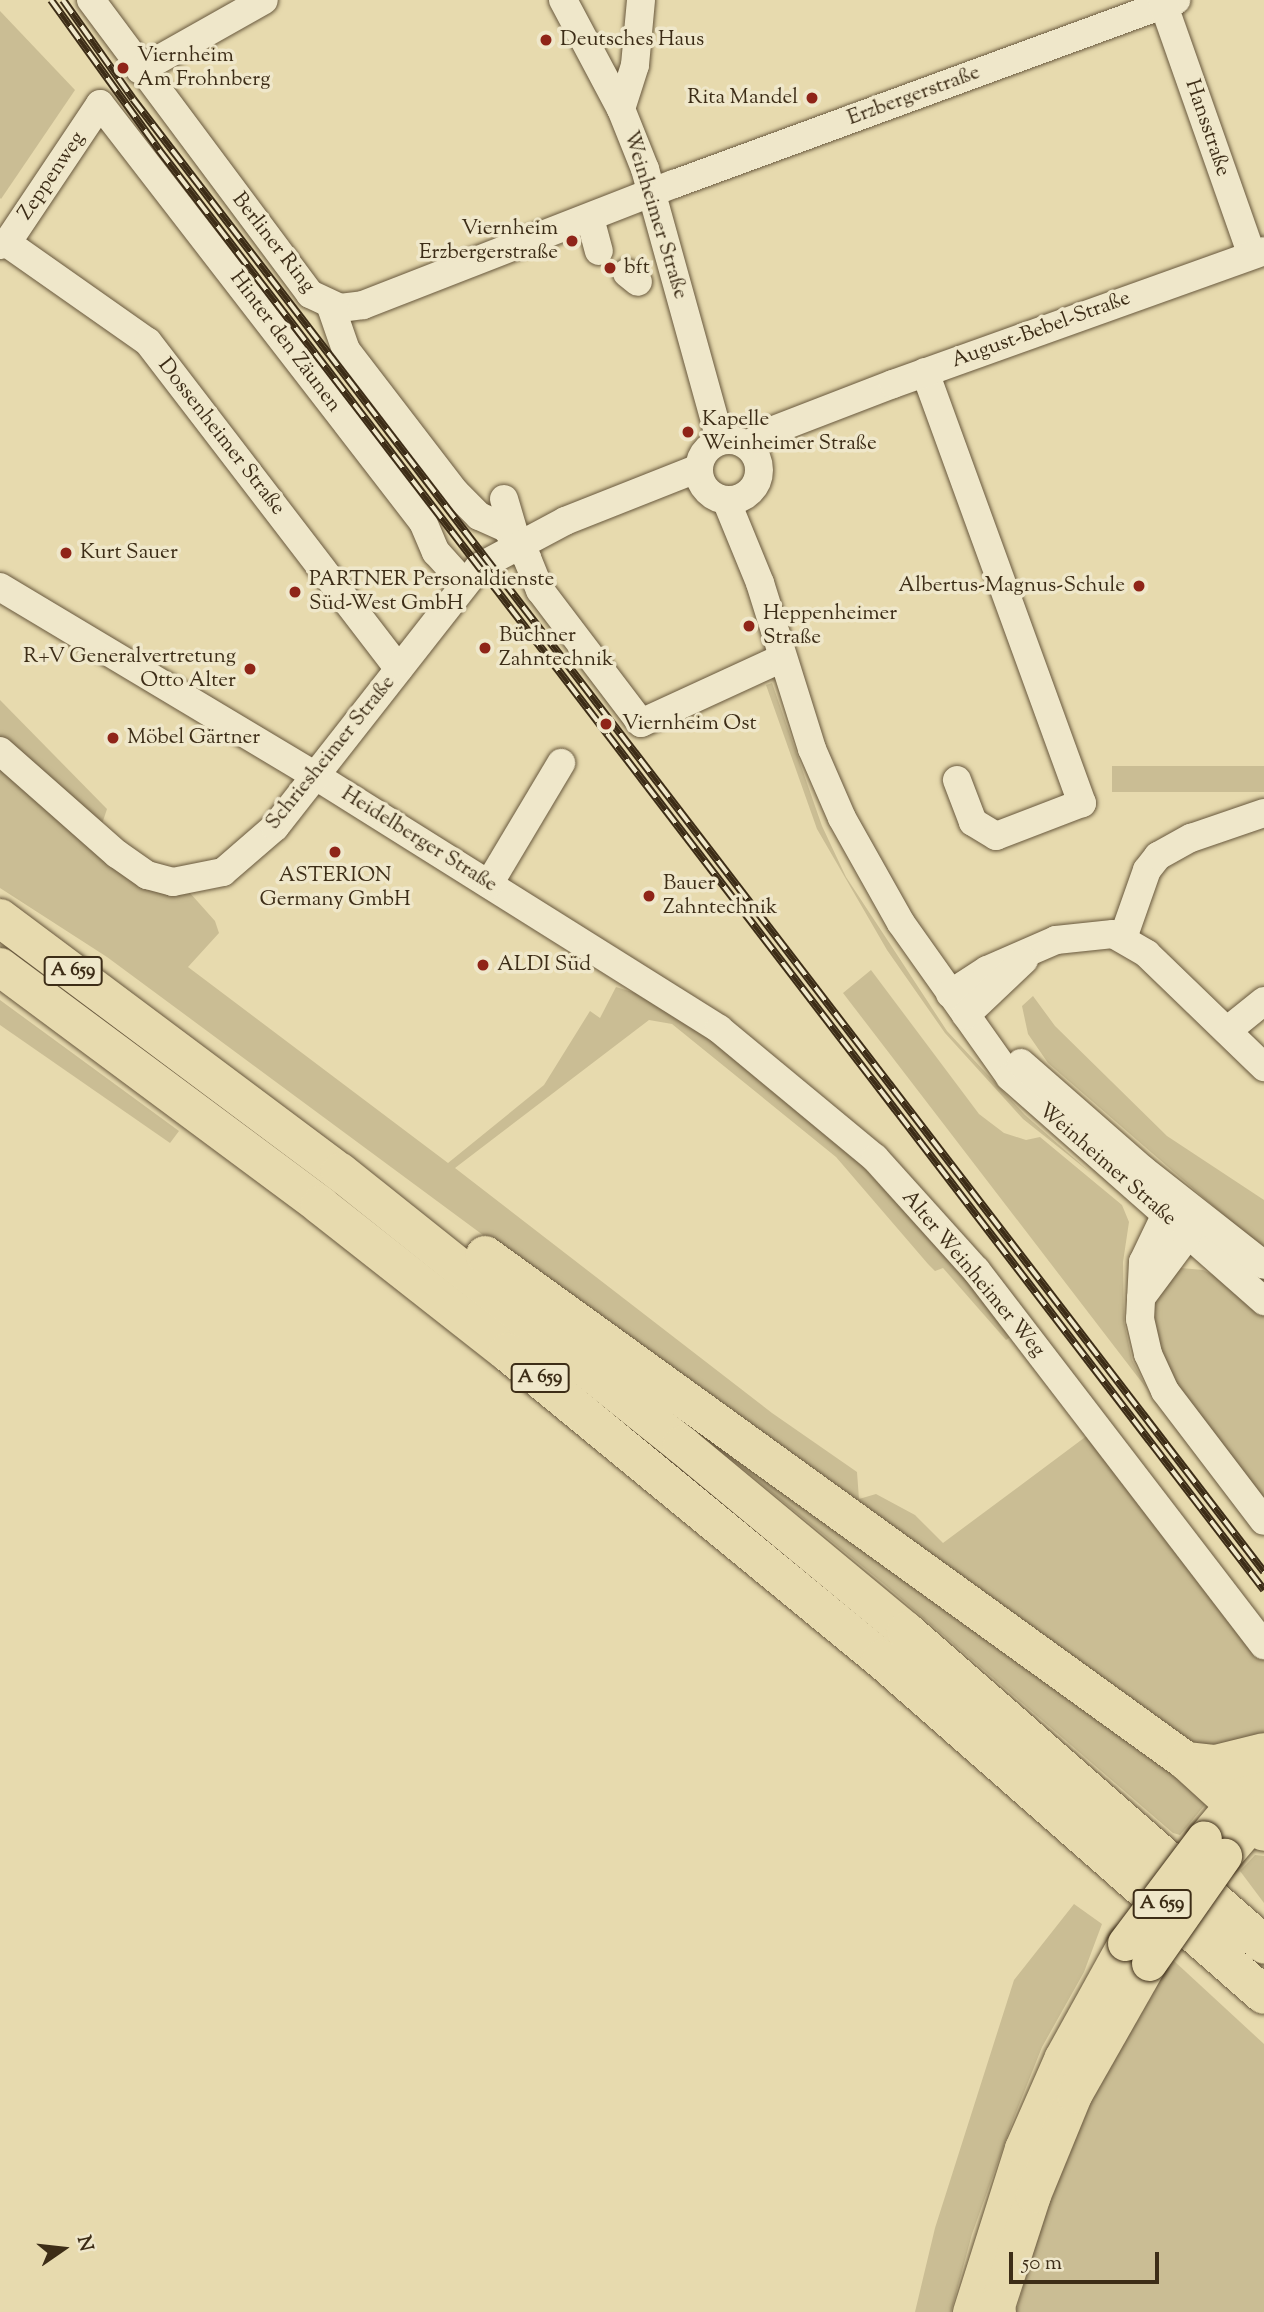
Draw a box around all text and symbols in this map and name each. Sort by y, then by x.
place label: Deutsches Haus [560,27,704,53]
marker: Deutsches Haus [538,32,554,48]
place label: Viernheim Am Frohnberg [137,43,270,93]
marker: Viernheim Am Frohnberg [115,60,131,76]
street label: Erzbergerstraße [844,60,984,132]
street label: Hansstraße [1179,76,1235,180]
place label: Rita Mandel [687,85,798,111]
marker: Rita Mandel [804,90,820,106]
street label: Zeppenweg [13,127,91,225]
street label: Weinheimer Straße [617,128,693,302]
street label: Berliner Ring [226,188,320,298]
place label: Viernheim Erzbergerstraße [419,216,558,266]
marker: Viernheim Erzbergerstraße [564,233,580,249]
place label: bft [624,255,650,281]
marker: bft [602,260,618,276]
street label: Hinter den Zäunen [224,266,346,418]
street label: August-Bebel-Straße [948,286,1134,374]
street label: Dossenheimer Straße [152,354,290,520]
place label: Kapelle Weinheimer Straße [702,407,877,457]
marker: Kapelle Weinheimer Straße [680,424,696,440]
place label: Kurt Sauer [80,540,178,566]
marker: Kurt Sauer [58,545,74,561]
place label: PARTNER Personaldienste Süd-West GmbH [309,567,554,617]
place label: Albertus-Magnus-Schule [898,573,1125,599]
marker: Albertus-Magnus-Schule [1131,578,1147,594]
marker: PARTNER Personaldienste Süd-West GmbH [287,584,303,600]
place label: Heppenheimer Straße [763,601,897,651]
marker: Heppenheimer Straße [741,618,757,634]
place label: Büchner Zahntechnik [499,623,614,673]
marker: Büchner Zahntechnik [477,640,493,656]
place label: R+V Generalvertretung Otto Alter [23,644,236,694]
marker: R+V Generalvertretung Otto Alter [242,661,258,677]
street label: Schriesheimer Straße [261,671,401,835]
place label: Viernheim Ost [622,711,757,737]
marker: Viernheim Ost [596,714,616,734]
place label: Möbel Gärtner [127,725,260,751]
marker: Möbel Gärtner [105,730,121,746]
street label: Heidelberger Straße [336,782,502,898]
marker: ASTERION Germany GmbH [327,844,343,860]
place label: ASTERION Germany GmbH [259,863,411,913]
place label: Bauer Zahntechnik [663,871,778,921]
marker: Bauer Zahntechnik [641,888,657,904]
place label: ALDI Süd [497,952,591,978]
road number: A 659 [43,956,103,987]
marker: ALDI Süd [475,957,491,973]
street label: Weinheimer Straße [1033,1098,1181,1232]
street label: Alter Weinheimer Weg [896,1185,1050,1363]
road number: A 659 [510,1362,570,1394]
road number: A 659 [1132,1888,1192,1920]
north arrow [28,2214,98,2284]
text: N [69,2233,99,2254]
scale bar [1012,2238,1162,2282]
text: 50 m [1022,2249,1062,2279]

